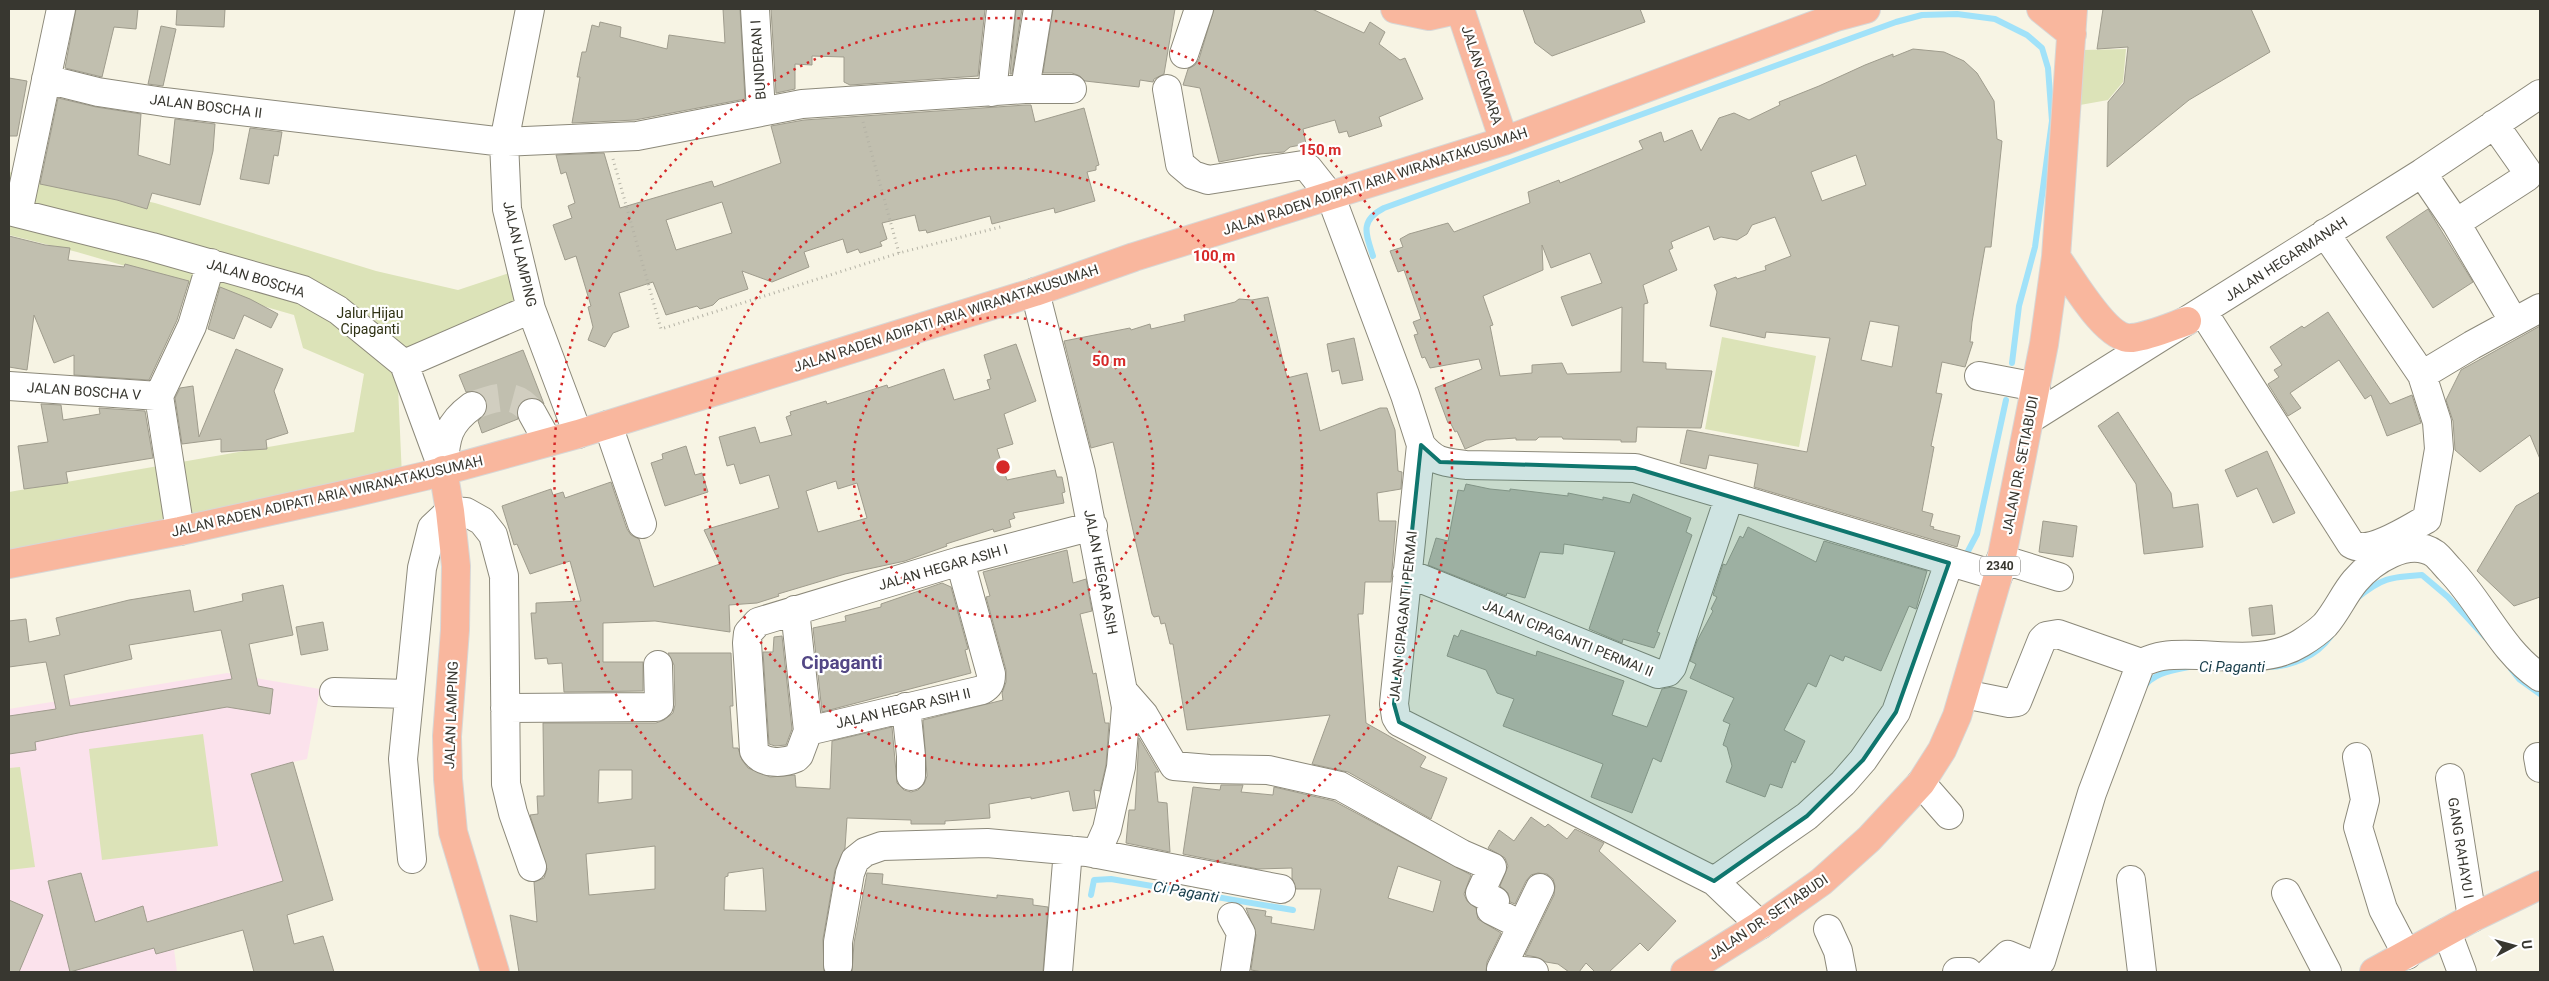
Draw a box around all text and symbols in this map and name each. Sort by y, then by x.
street label: BUNDERAN I [747,20,769,100]
street label: JALAN CEMARA [1458,23,1506,127]
street label: JALAN BOSCHA II [149,91,263,121]
street label: JALAN RADEN ADIPATI ARIA WIRANATAKUSUMAH [1221,124,1529,238]
text: 150 m [1299,141,1341,159]
street label: JALAN LAMPING [500,200,540,308]
street label: JALAN HEGARMANAH [2222,213,2350,305]
text: 100 m [1193,247,1235,265]
street label: JALAN BOSCHA [205,255,307,301]
street label: JALAN RADEN ADIPATI ARIA WIRANATAKUSUMAH [792,261,1100,375]
park label: Jalur Hijau Cipaganti [337,305,403,337]
text: 50 m [1092,352,1126,370]
street label: JALAN BOSCHA V [26,379,142,403]
street label: JALAN DR. SETIABUDI [1999,394,2041,536]
street label: JALAN RADEN ADIPATI ARIA WIRANATAKUSUMAH [170,452,484,540]
centre of rings [994,458,1012,476]
street label: JALAN HEGAR ASIH [1081,508,1121,636]
street label: JALAN CIPAGANTI PERMAI [1386,530,1420,702]
street label: JALAN HEGAR ASIH I [876,541,1010,593]
road number: 2340 [1980,556,2020,576]
street label: JALAN CIPAGANTI PERMAI II [1480,596,1656,680]
district label: Cipaganti [801,651,883,674]
water label: Ci Paganti [2199,658,2266,676]
street label: JALAN LAMPING [441,661,461,769]
street label: JALAN HEGAR ASIH II [834,685,972,731]
street label: GANG RAHAYU I [2445,796,2477,900]
street label: JALAN DR. SETIABUDI [1705,871,1831,963]
water label: Ci Paganti [1152,877,1221,907]
north arrow [2489,921,2539,971]
text: U [2518,939,2535,950]

